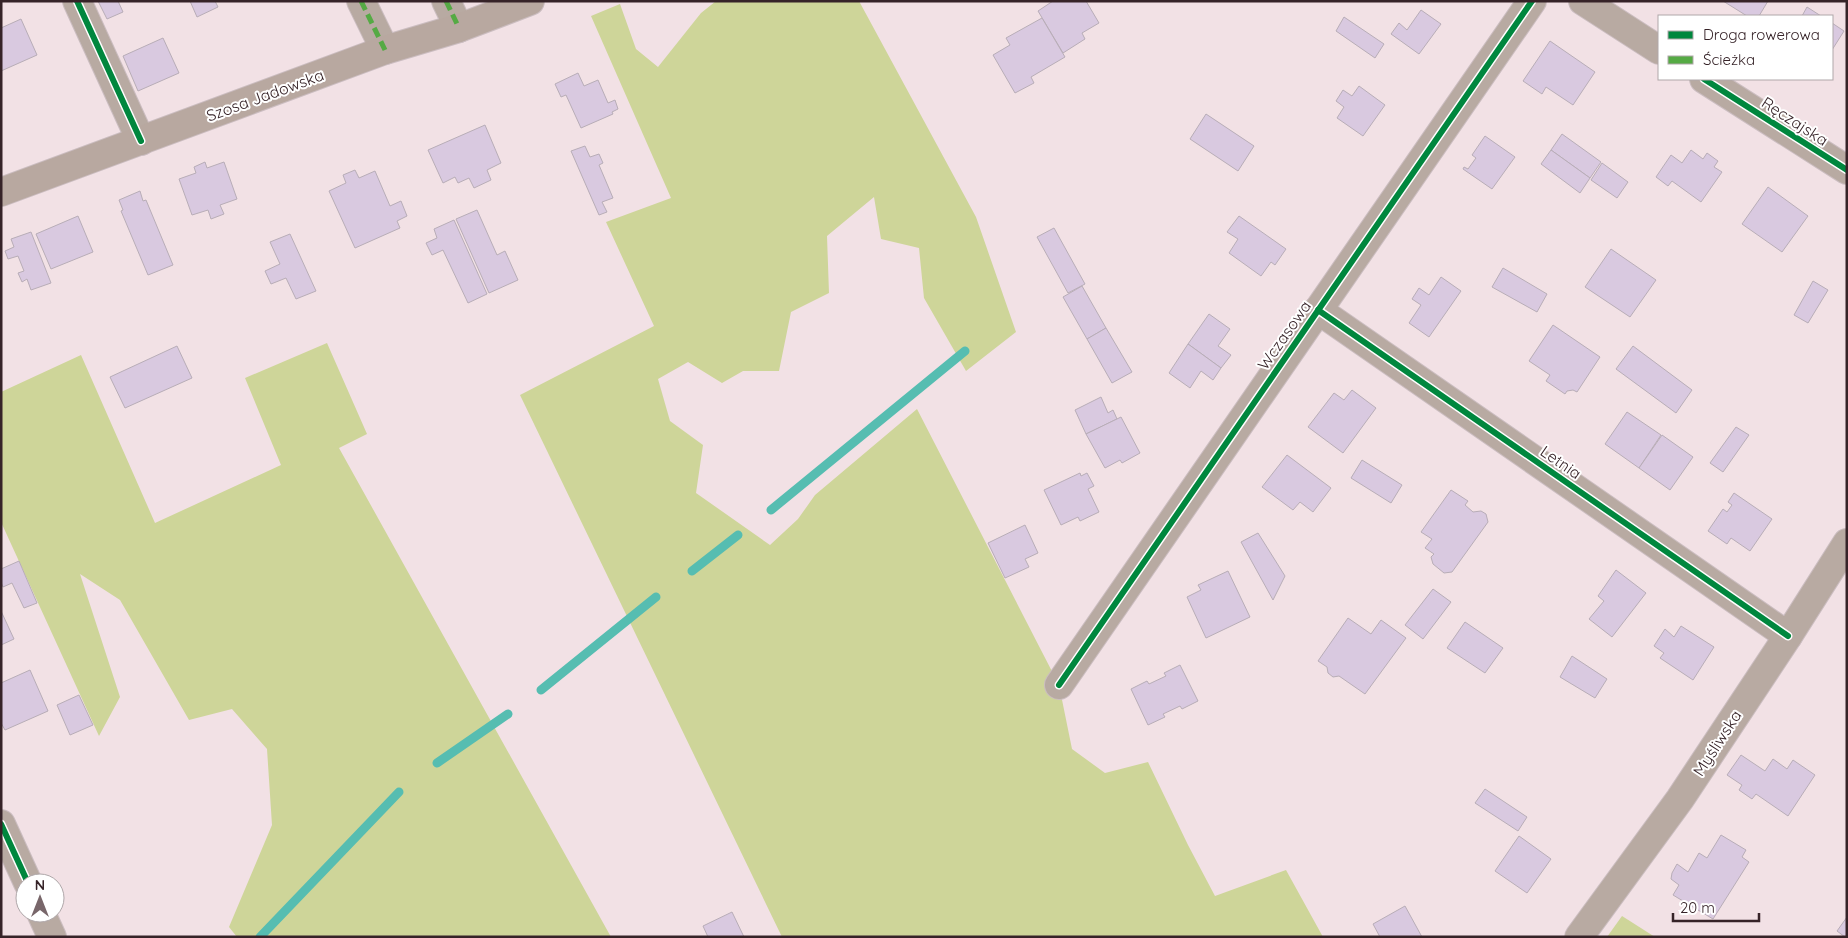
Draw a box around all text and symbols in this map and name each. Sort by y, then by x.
legend [1658,15,1833,80]
text: Droga rowerowa [1703,25,1820,44]
text: Ścieżka [1703,50,1755,69]
street label: Szosa Jadowska [203,64,327,126]
street label: Ręczajska [1758,92,1832,150]
street label: Wczasowa [1253,297,1315,373]
street label: Letnia [1537,441,1585,483]
street label: Myśliwska [1688,706,1746,780]
north arrow [15,873,65,923]
text: N [35,876,45,894]
scale bar [1673,890,1759,922]
text: 20 m [1680,898,1715,917]

